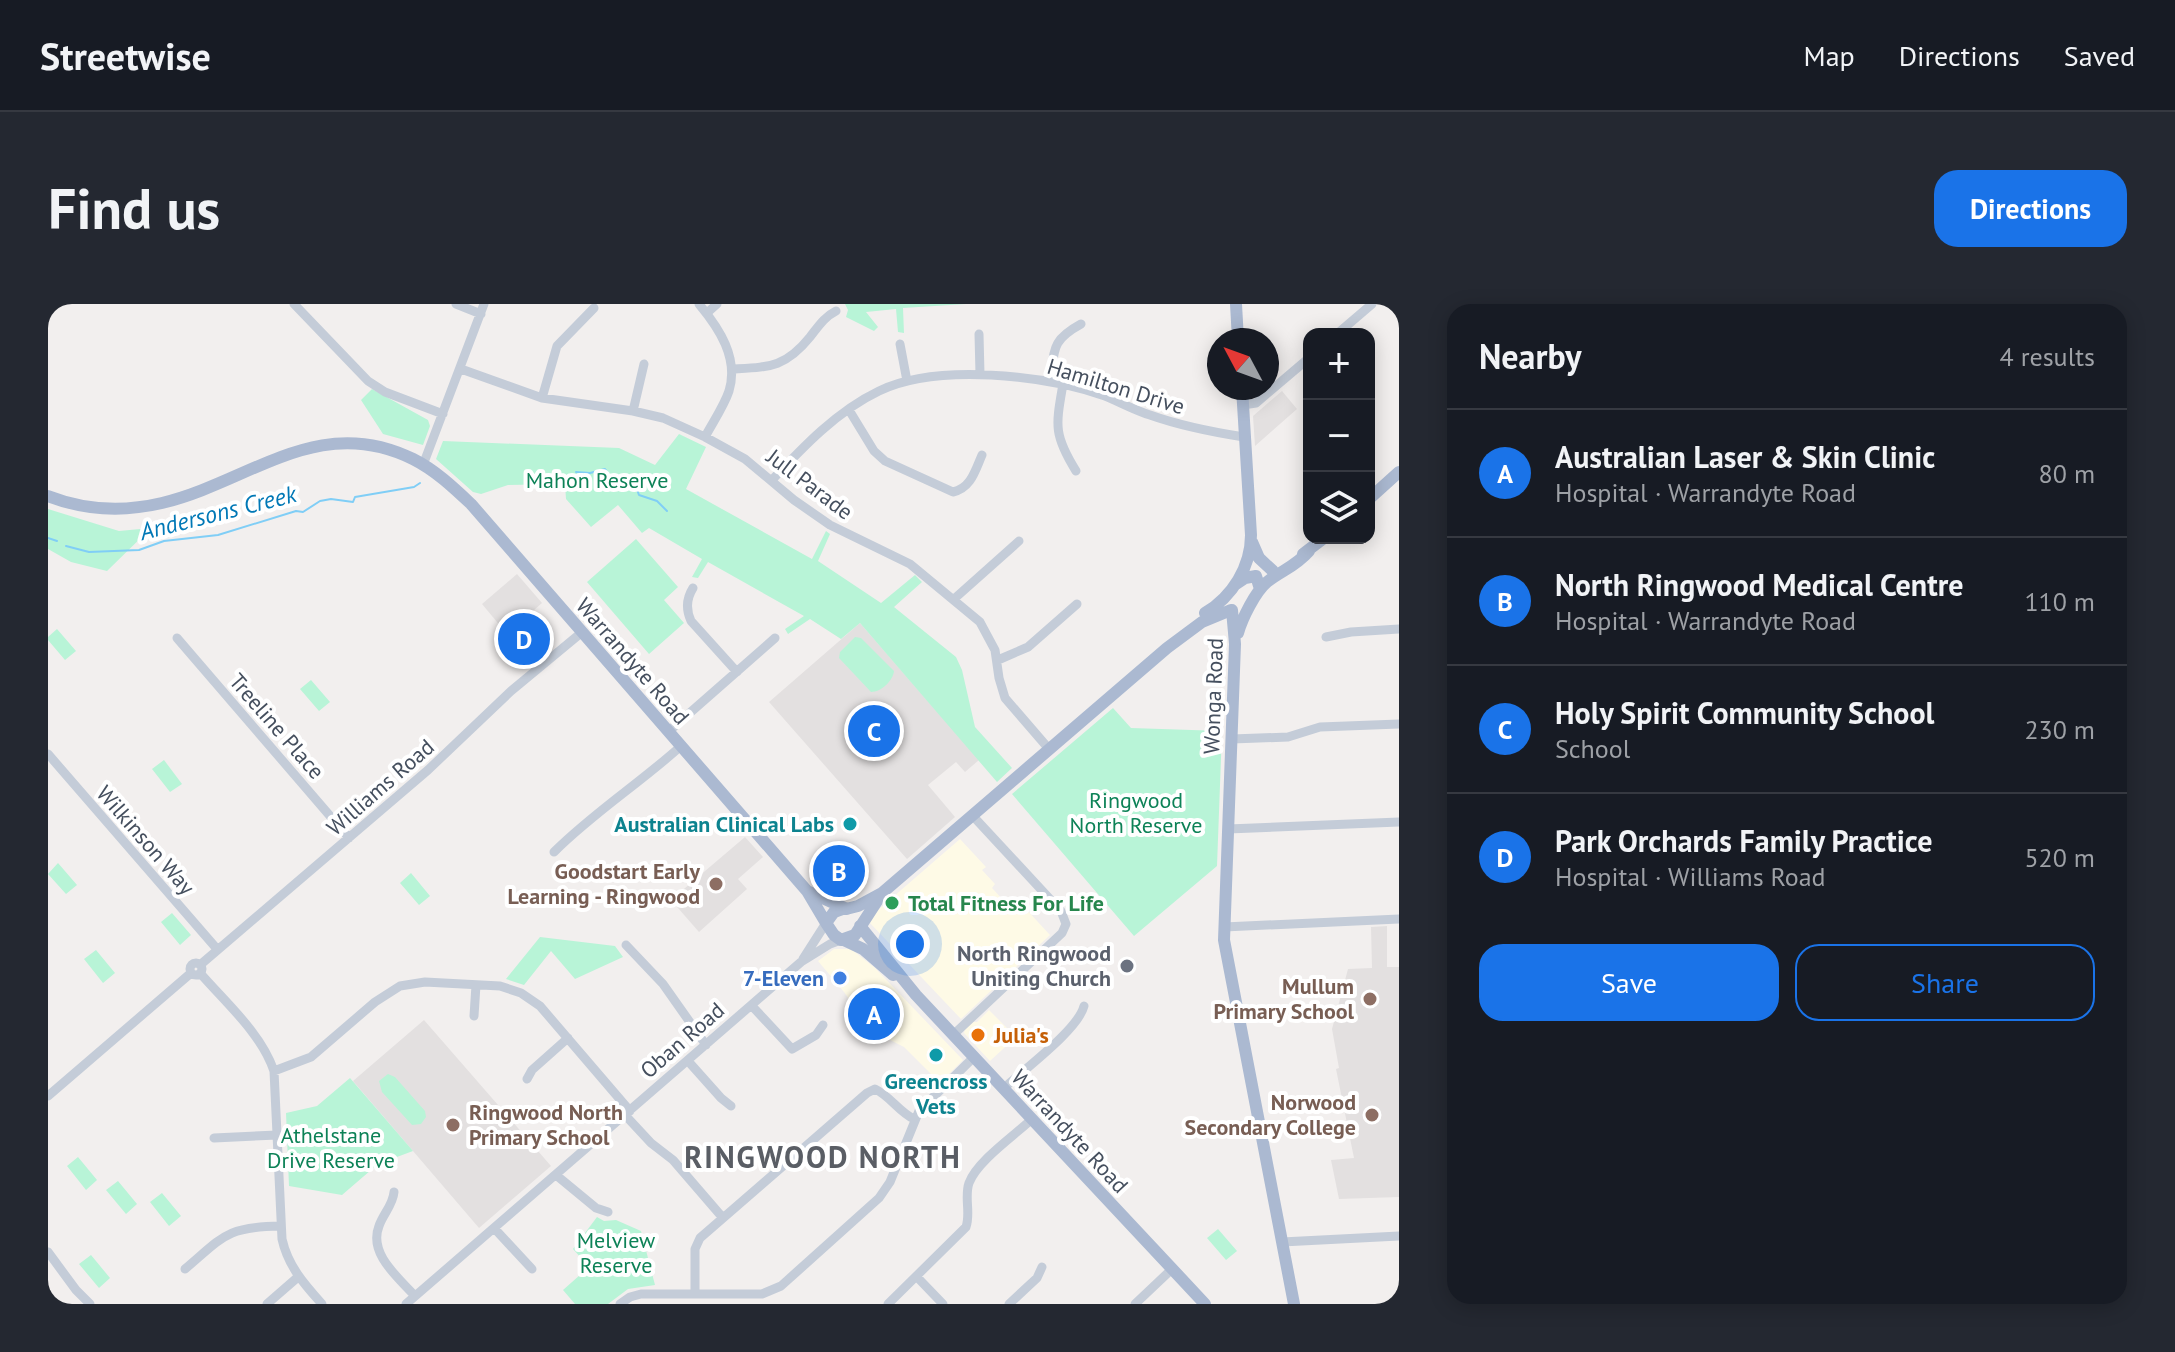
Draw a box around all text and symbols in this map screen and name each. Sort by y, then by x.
text: Streetwise [40,31,211,80]
text: Map [1804,37,1855,74]
text: Directions [1899,37,2020,74]
text: Saved [2064,37,2135,74]
button: Directions [1934,170,2127,247]
text: Find us [48,172,220,244]
north arrow [1207,328,1279,400]
map controls [1303,328,1375,544]
button: + [1303,328,1375,400]
text: Nearby [1479,334,1581,378]
text: 4 results [2000,340,2095,373]
street label: Hamilton Drive [1044,352,1188,420]
button: − [1303,400,1375,472]
text: Australian Laser & Skin Clinic [1555,437,1935,476]
street label: Jull Parade [761,442,859,526]
text: A [1497,457,1513,490]
text: 80 m [2039,457,2095,490]
park label: Mahon Reserve [526,466,668,494]
button: layers [1303,472,1375,544]
text: Hospital · Warrandyte Road [1555,476,1856,509]
water label: Andersons Creek [135,478,301,547]
text: North Ringwood Medical Centre [1555,565,1963,604]
text: B [1497,585,1513,618]
text: 110 m [2024,585,2095,618]
street label: Warrandyte Road [570,592,696,730]
text: Hospital · Warrandyte Road [1555,604,1856,637]
pin: D [498,609,550,669]
street label: Wonga Road [1197,637,1229,755]
street label: Treeline Place [223,667,331,785]
text: Holy Spirit Community School [1555,693,1934,732]
pin: C [848,701,900,761]
text: C [1498,713,1512,746]
text: 230 m [2024,713,2095,746]
text: School [1555,732,1630,765]
street label: Williams Road [320,733,440,841]
street label: Wilkinson Way [91,779,202,901]
park label: Ringwood North Reserve [1070,786,1202,839]
place label: Australian Clinical Labs [614,810,834,838]
marker: Australian Clinical Labs [841,815,859,833]
text: Park Orchards Family Practice [1555,821,1933,860]
pin: B [813,841,865,901]
text: D [1497,841,1513,874]
text: 520 m [2024,841,2095,874]
place label: Goodstart Early Learning - Ringwood [508,857,700,910]
text: Hospital · Williams Road [1555,860,1826,893]
marker: Goodstart Early Learning - Ringwood [707,875,725,893]
place label: Total Fitness For Life [908,889,1104,917]
marker: Total Fitness For Life [883,894,901,912]
your location [890,924,930,964]
place label: North Ringwood Uniting Church [957,939,1111,992]
button: Save [1479,944,1779,1021]
button: Share [1795,944,2095,1021]
marker: North Ringwood Uniting Church [1118,957,1136,975]
place label: 7-Eleven [743,964,824,992]
marker: 7-Eleven [831,969,849,987]
place label: Mullum Primary School [1214,972,1355,1025]
pin: A [848,984,900,1044]
marker: Mullum Primary School [1361,990,1379,1008]
street label: Oban Road [634,996,730,1084]
place label: Julia's [993,1021,1049,1049]
marker: Julia's [969,1026,987,1044]
marker: Greencross Vets [927,1046,945,1064]
street label: Warrandyte Road [1006,1063,1134,1199]
place label: Greencross Vets [885,1067,987,1120]
place label: Norwood Secondary College [1185,1088,1356,1141]
place label: Ringwood North Primary School [469,1098,623,1151]
marker: Norwood Secondary College [1363,1106,1381,1124]
marker: Ringwood North Primary School [444,1116,462,1134]
park label: Athelstane Drive Reserve [267,1121,395,1174]
district label: RINGWOOD NORTH [684,1137,962,1176]
park label: Melview Reserve [577,1226,655,1279]

